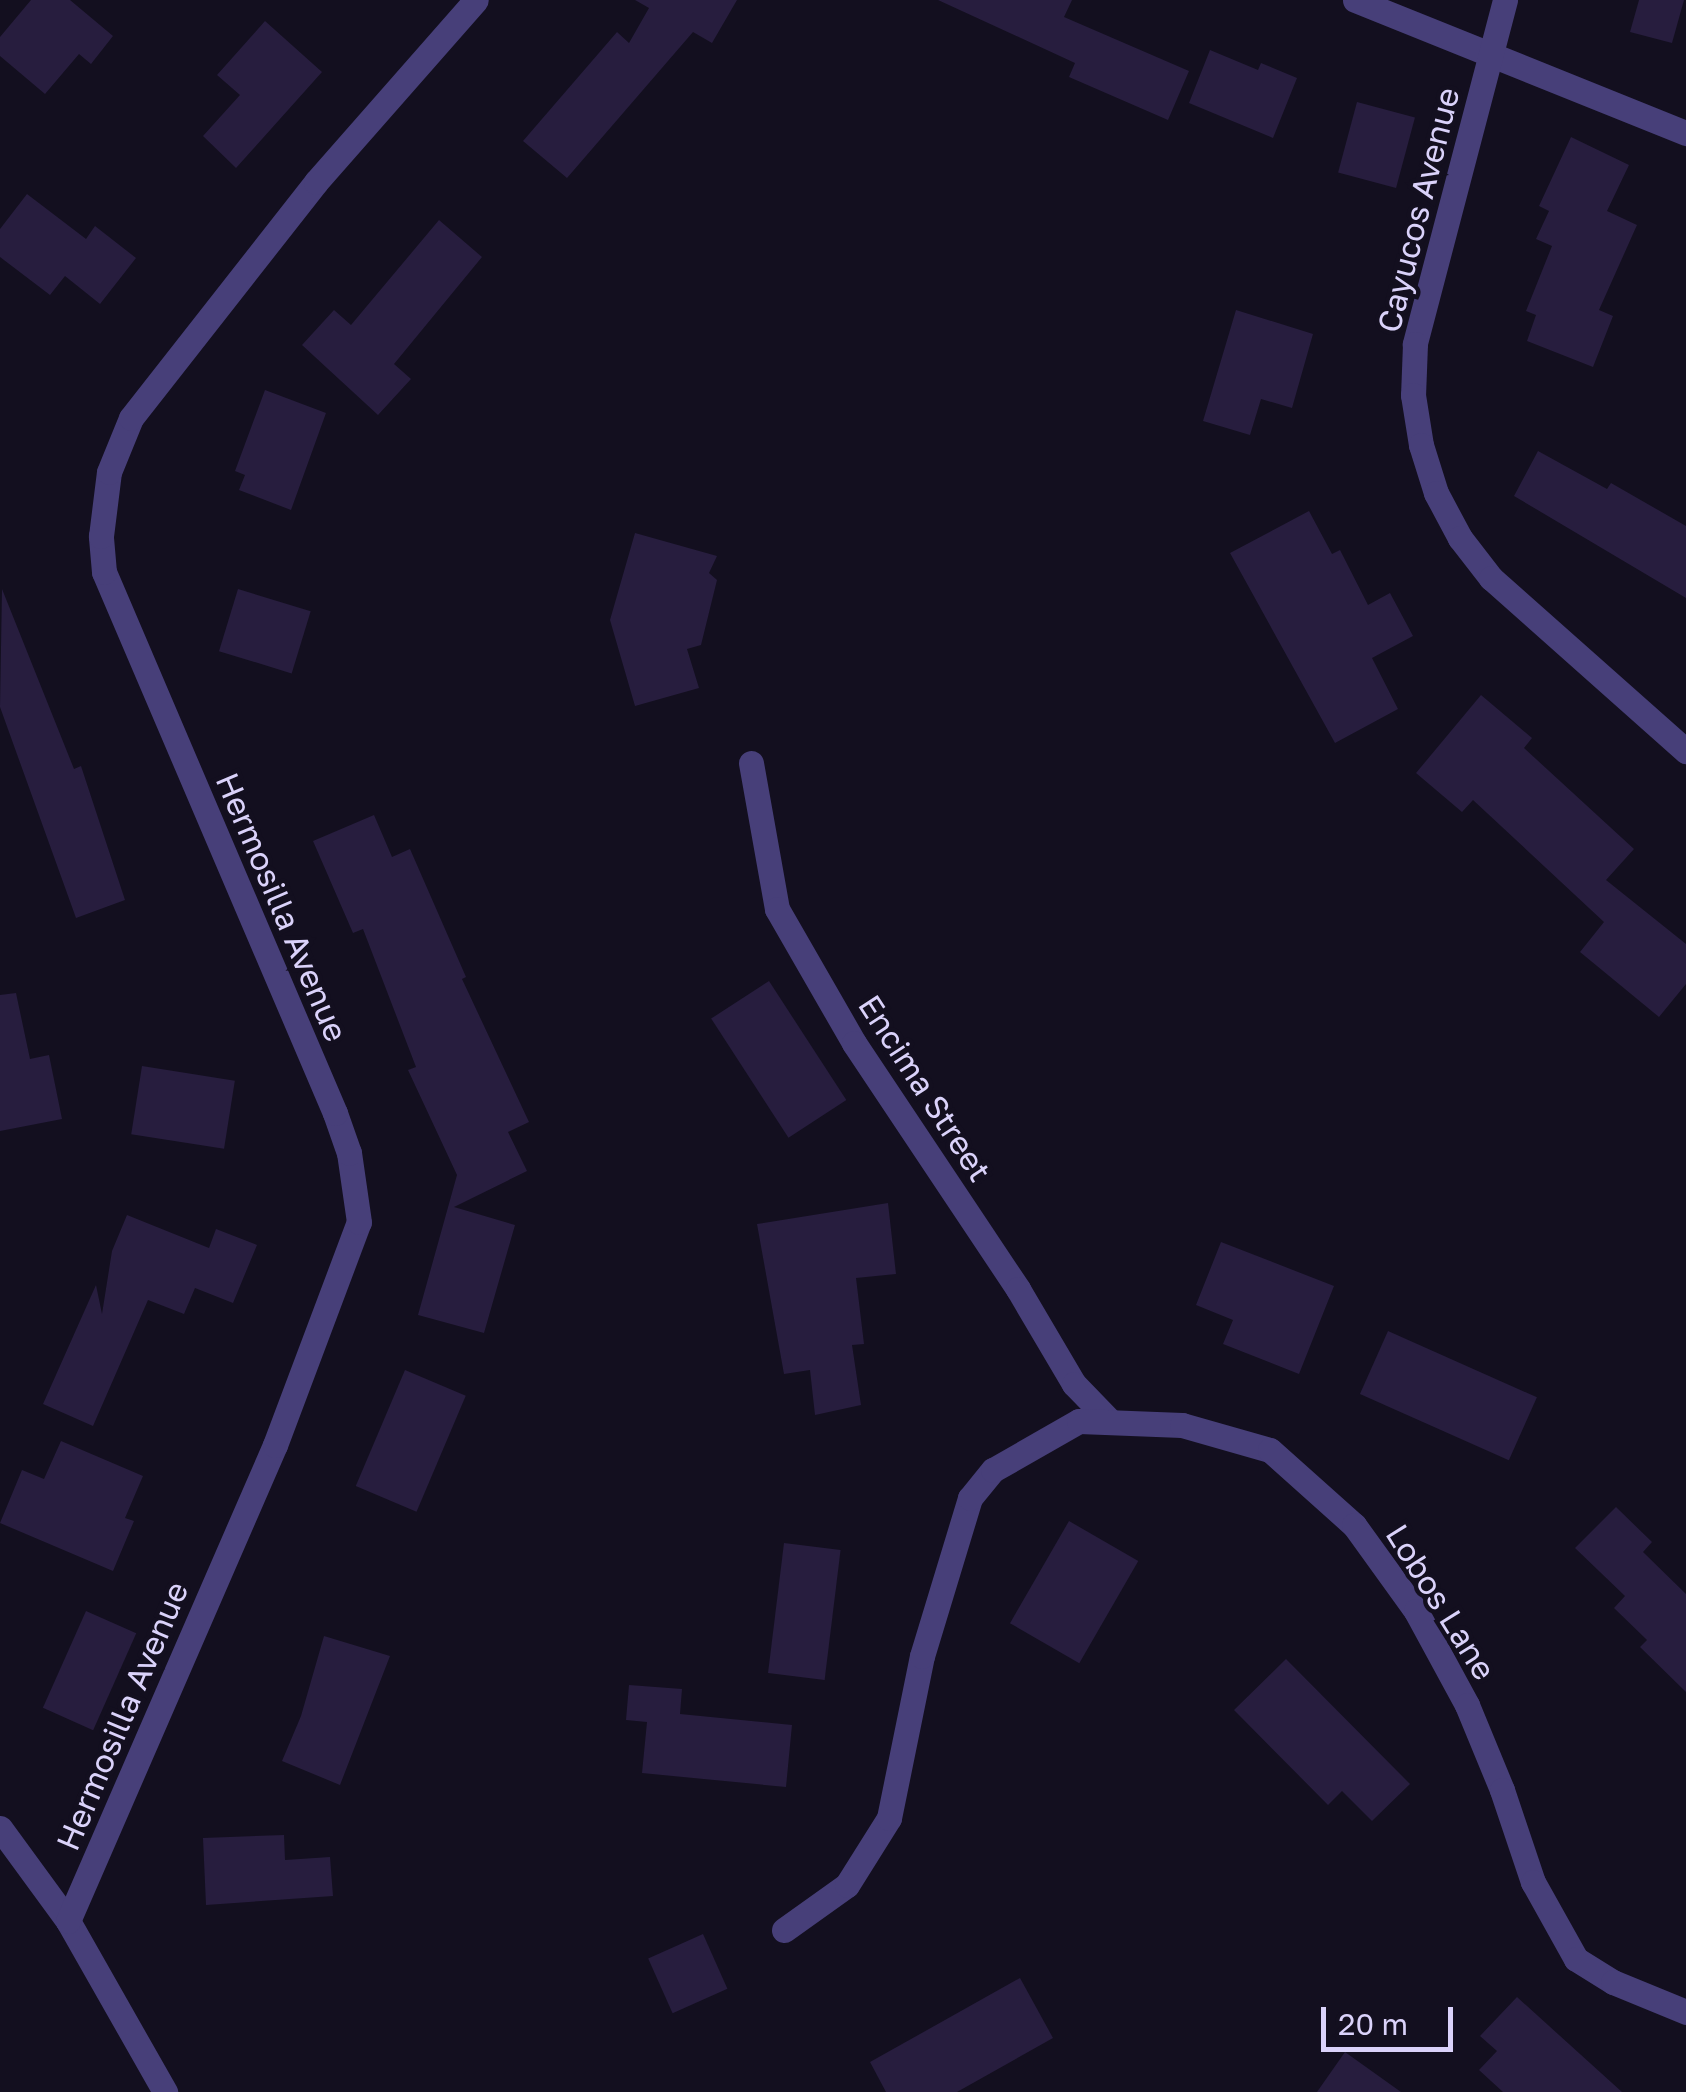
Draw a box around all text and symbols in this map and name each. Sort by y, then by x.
street label: Cayucos Avenue [1369,84,1467,336]
street label: Hermosilla Avenue [208,767,356,1047]
street label: Encima Street [851,988,999,1188]
street label: Lobos Lane [1378,1517,1504,1687]
street label: Hermosilla Avenue [48,1576,196,1856]
scale bar [1326,1987,1458,2049]
text: 20 m [1338,2006,1408,2042]

